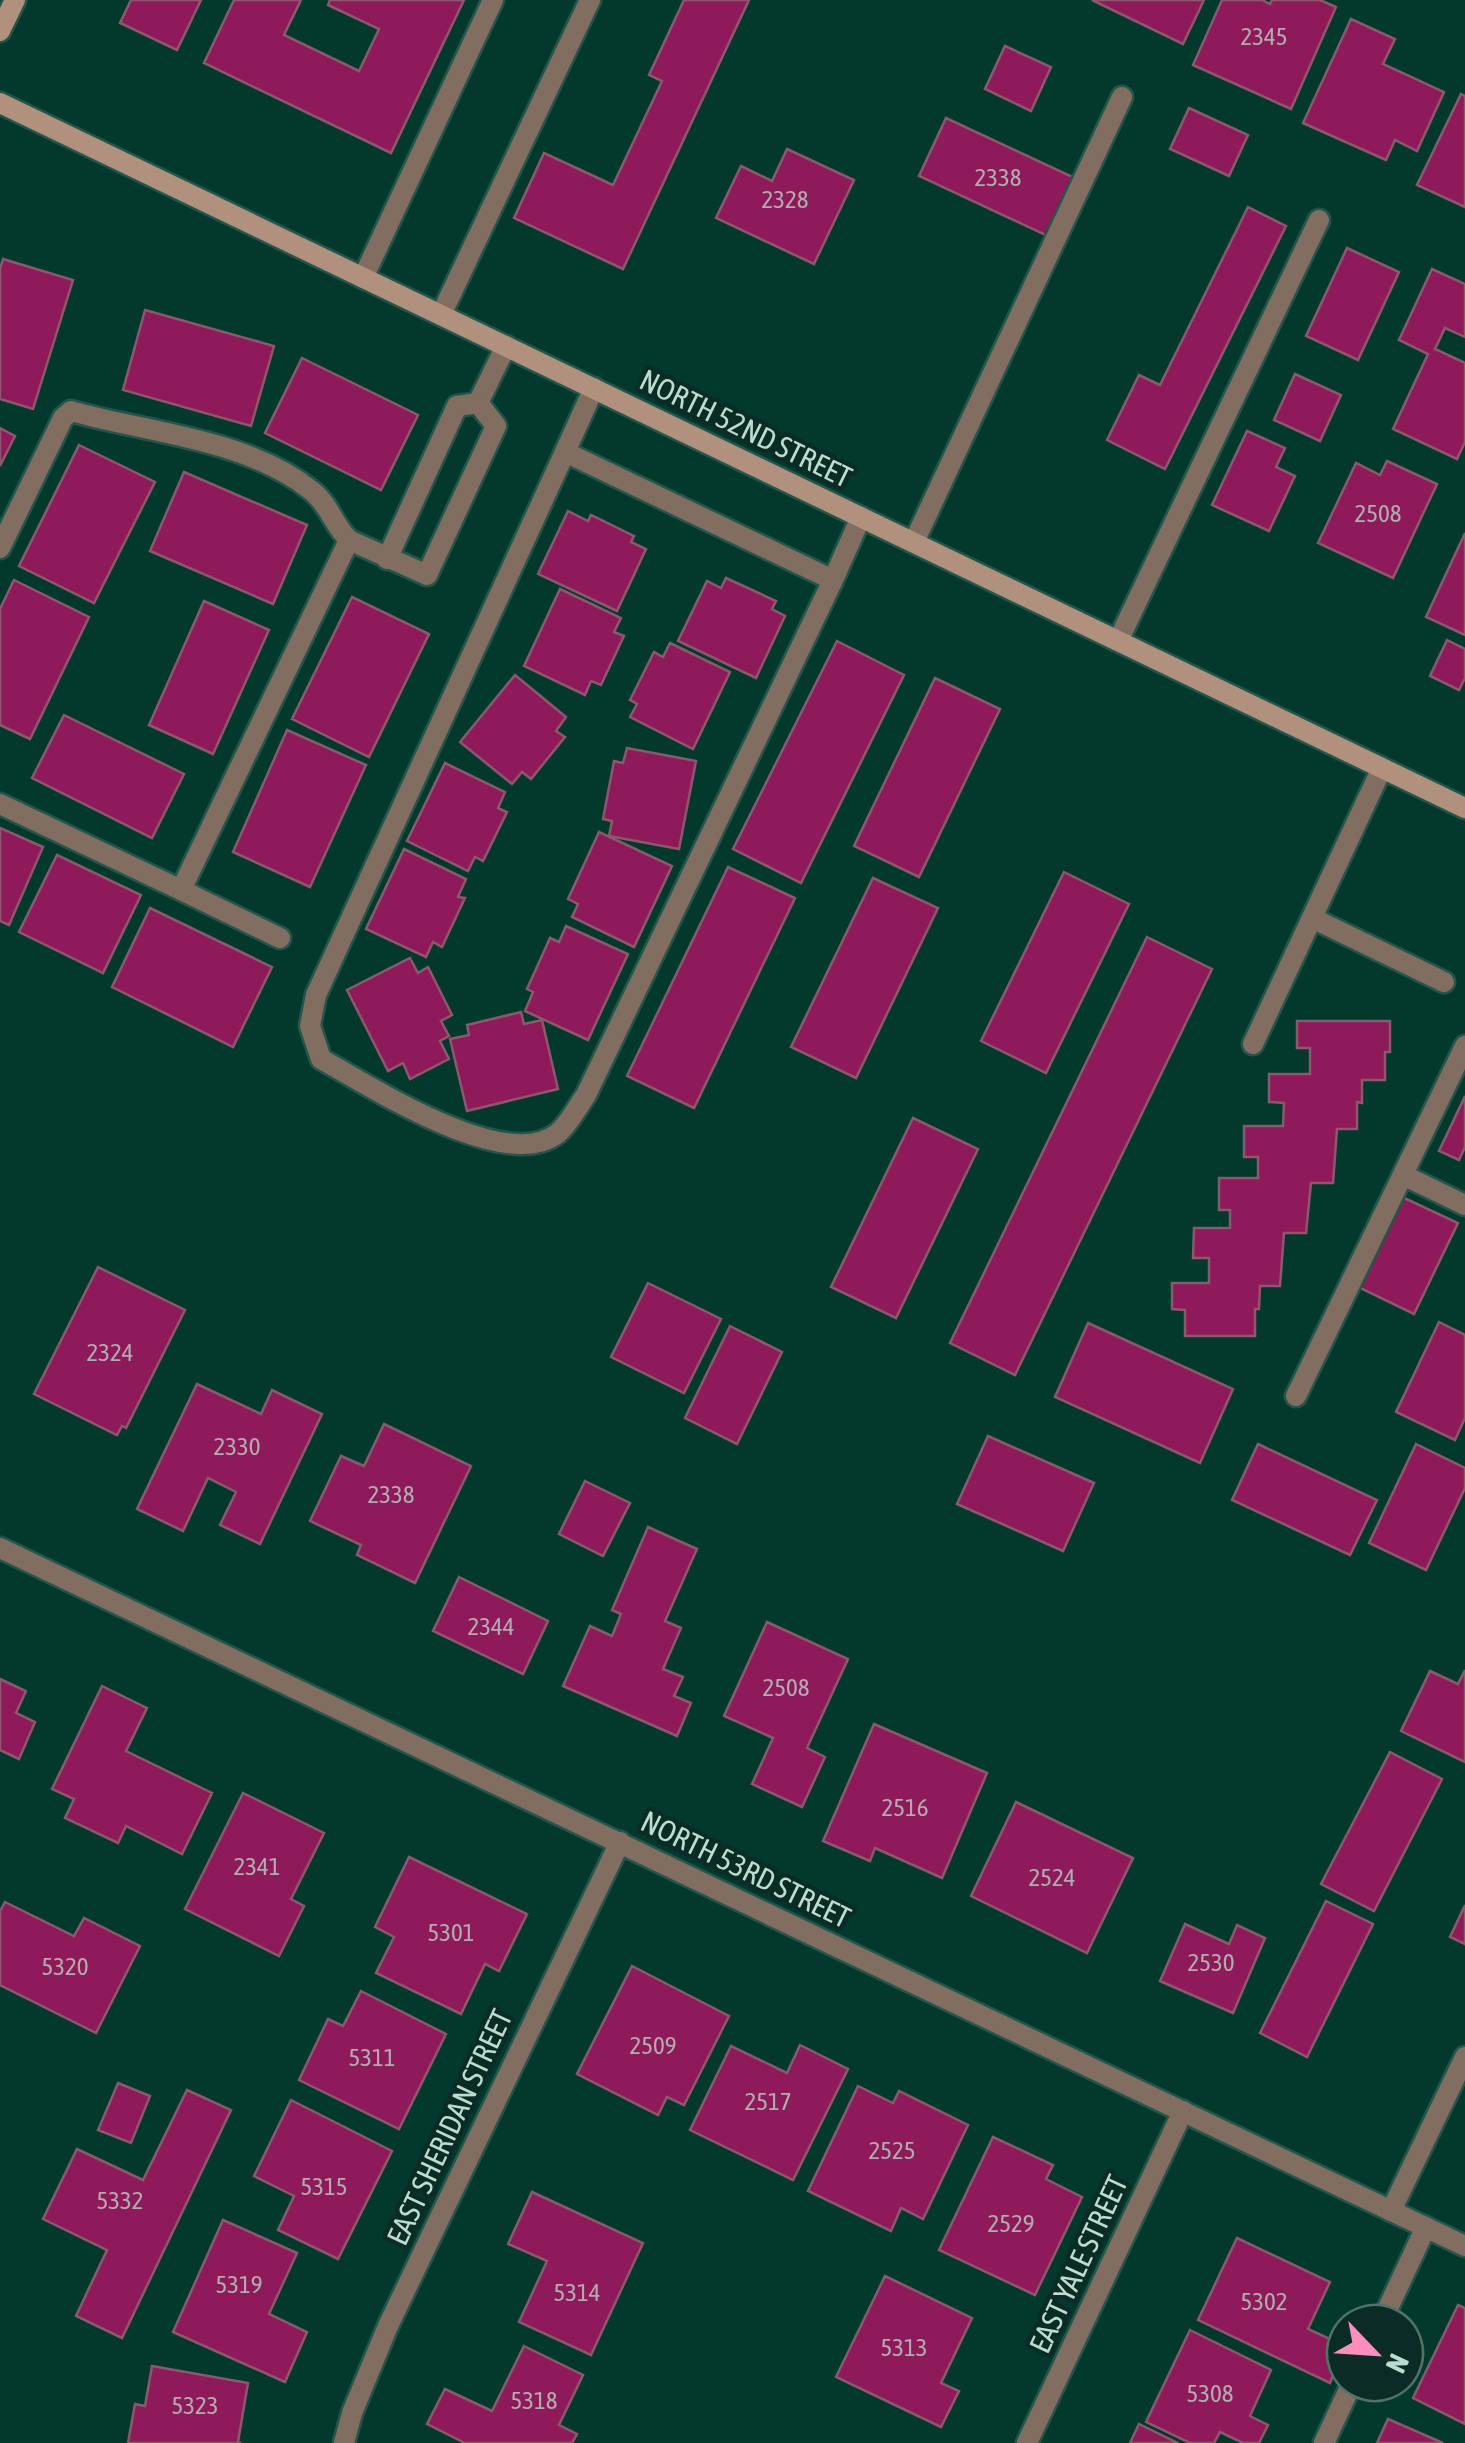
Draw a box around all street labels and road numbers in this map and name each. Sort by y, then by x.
street label: NORTH 52ND STREET [635,362,857,494]
street label: NORTH 53RD STREET [636,1804,856,1934]
street label: EAST SHERIDAN STREET [380,2004,518,2250]
street label: EAST YALE STREET [1022,2170,1134,2358]

